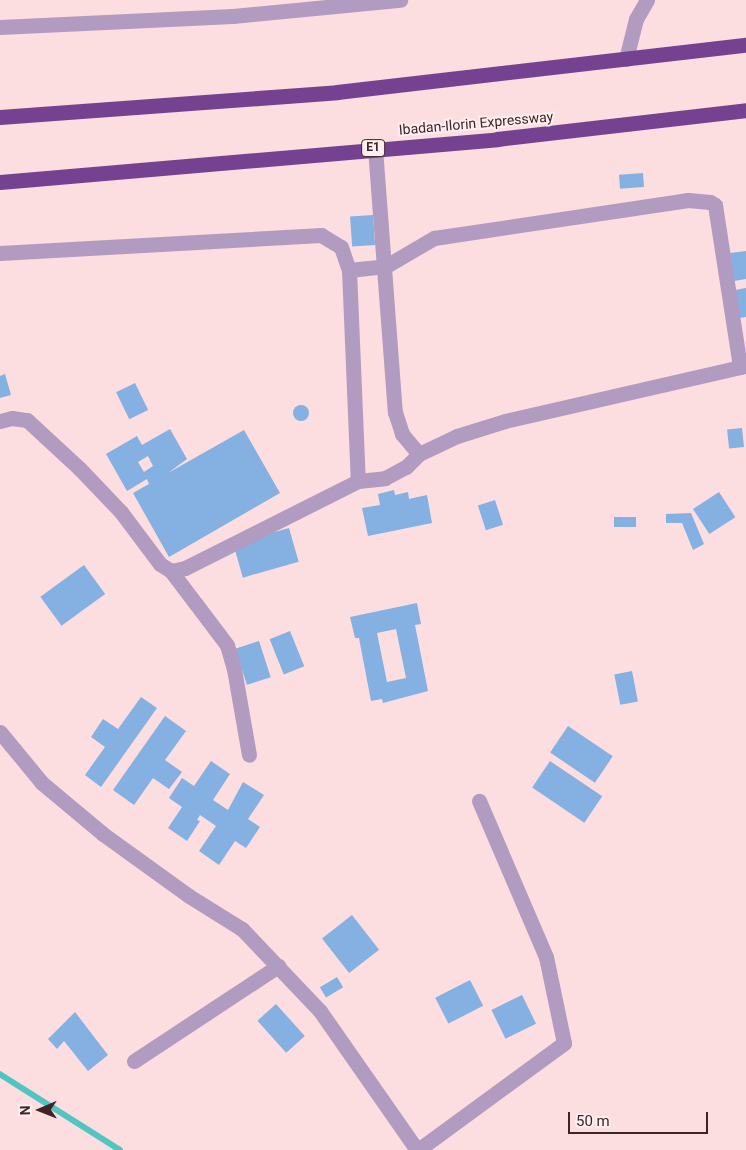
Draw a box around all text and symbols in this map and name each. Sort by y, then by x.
street label: Ibadan-Ilorin Expressway [398,108,554,138]
road number: E1 [360,138,386,158]
north arrow [15,1085,65,1135]
scale bar [571,1102,711,1134]
text: N [17,1105,33,1115]
text: 50 m [576,1112,610,1130]

